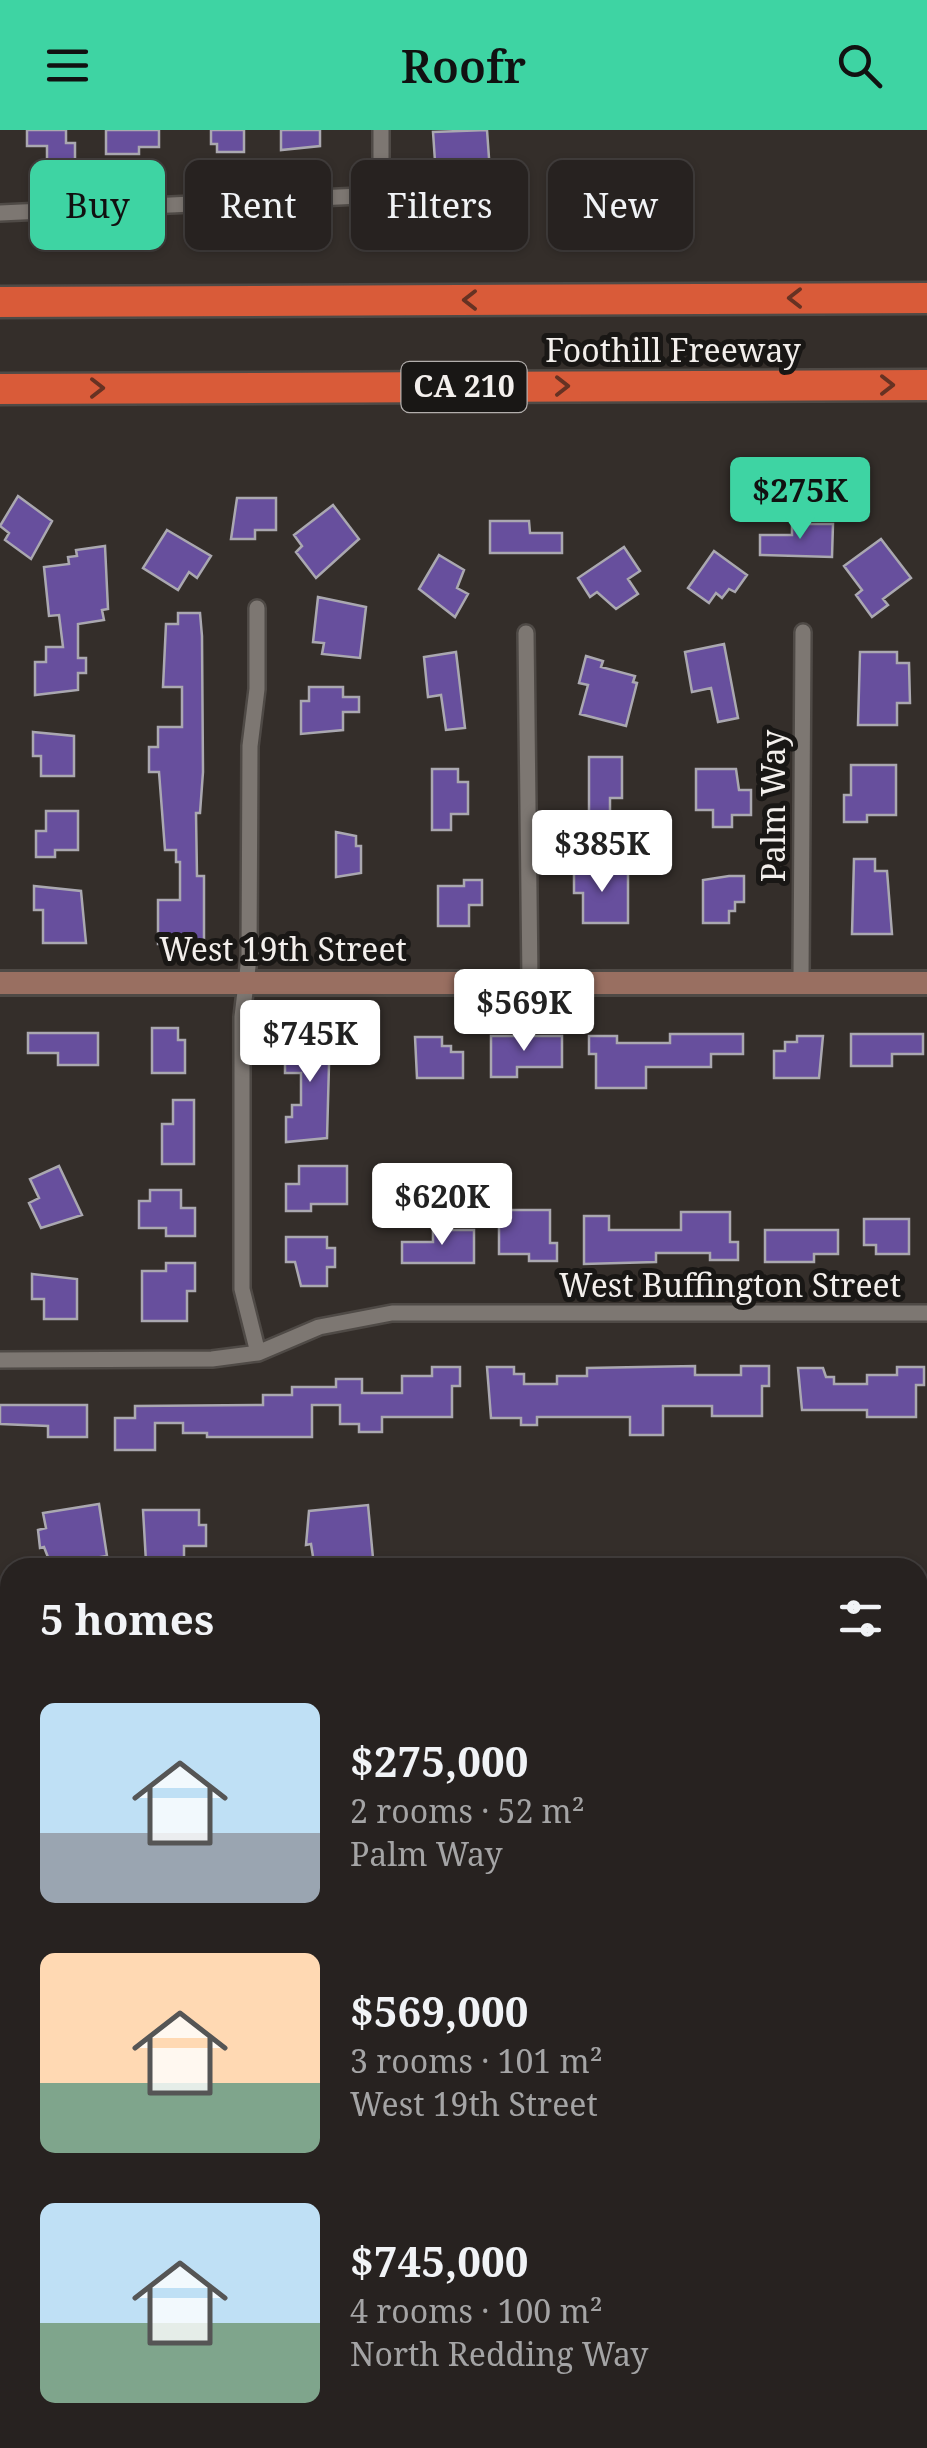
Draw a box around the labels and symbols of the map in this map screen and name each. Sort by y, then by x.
one-way arrow [786,288,802,309]
one-way arrow [461,289,476,311]
street label: Foothill Freeway [545,328,802,371]
road number: CA 210 [402,362,526,412]
one-way arrow [880,374,896,396]
one-way arrow [556,375,571,397]
one-way arrow [90,378,106,399]
pin: $275K [730,457,870,542]
street label: Palm Way [751,729,794,882]
pin: $385K [532,810,672,895]
street label: West 19th Street [159,927,407,970]
pin: $569K [454,969,594,1054]
pin: $745K [240,1000,380,1085]
pin: $620K [372,1163,512,1248]
street label: West Buffington Street [559,1263,901,1306]

